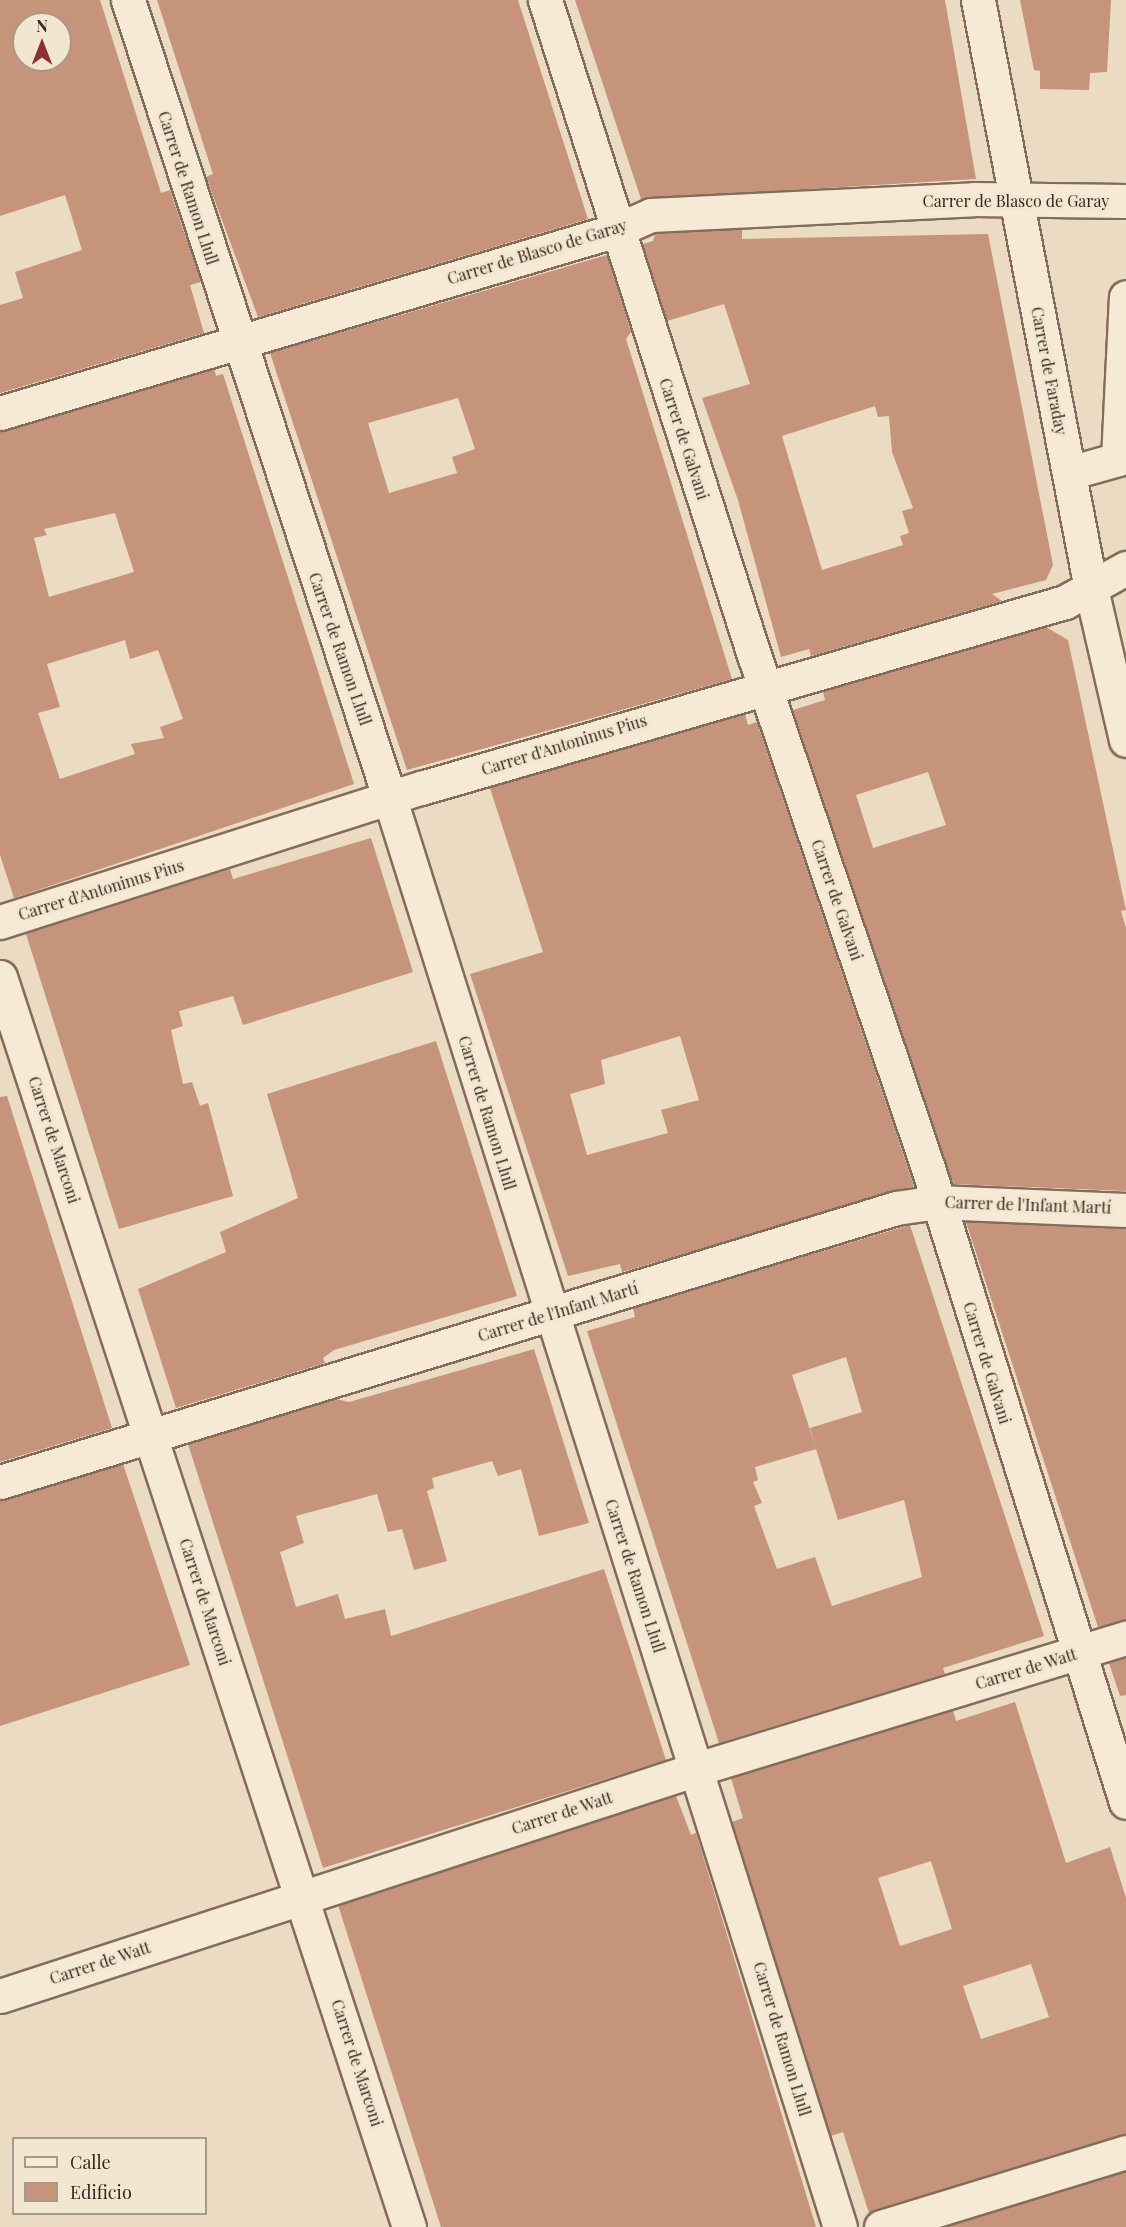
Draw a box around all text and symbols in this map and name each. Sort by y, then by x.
north arrow [12,12,72,72]
text: N [36,15,48,36]
street label: Carrer de Ramon Llull [154,109,222,267]
street label: Carrer de Blasco de Garay [922,191,1110,211]
street label: Carrer de Blasco de Garay [445,215,629,289]
street label: Carrer de Faraday [1027,305,1071,437]
street label: Carrer de Galvani [655,376,713,502]
street label: Carrer de Ramon Llull [305,570,375,728]
street label: Carrer d'Antoninus Pius [479,711,649,779]
street label: Carrer de Galvani [807,837,867,963]
street label: Carrer d'Antoninus Pius [16,856,186,924]
street label: Carrer de Ramon Llull [454,1033,520,1193]
street label: Carrer de Marconi [24,1074,84,1206]
street label: Carrer de l'Infant Martí [944,1192,1112,1218]
street label: Carrer de l'Infant Martí [475,1278,641,1346]
street label: Carrer de Galvani [959,1299,1015,1427]
street label: Carrer de Ramon Llull [601,1497,669,1655]
street label: Carrer de Marconi [175,1536,235,1668]
street label: Carrer de Watt [973,1644,1079,1694]
street label: Carrer de Watt [509,1788,615,1838]
street label: Carrer de Watt [47,1938,153,1988]
street label: Carrer de Ramon Llull [749,1959,815,2119]
street label: Carrer de Marconi [327,1997,387,2129]
legend [12,2137,207,2215]
text: Calle [70,2150,111,2174]
text: Edificio [70,2180,132,2204]

